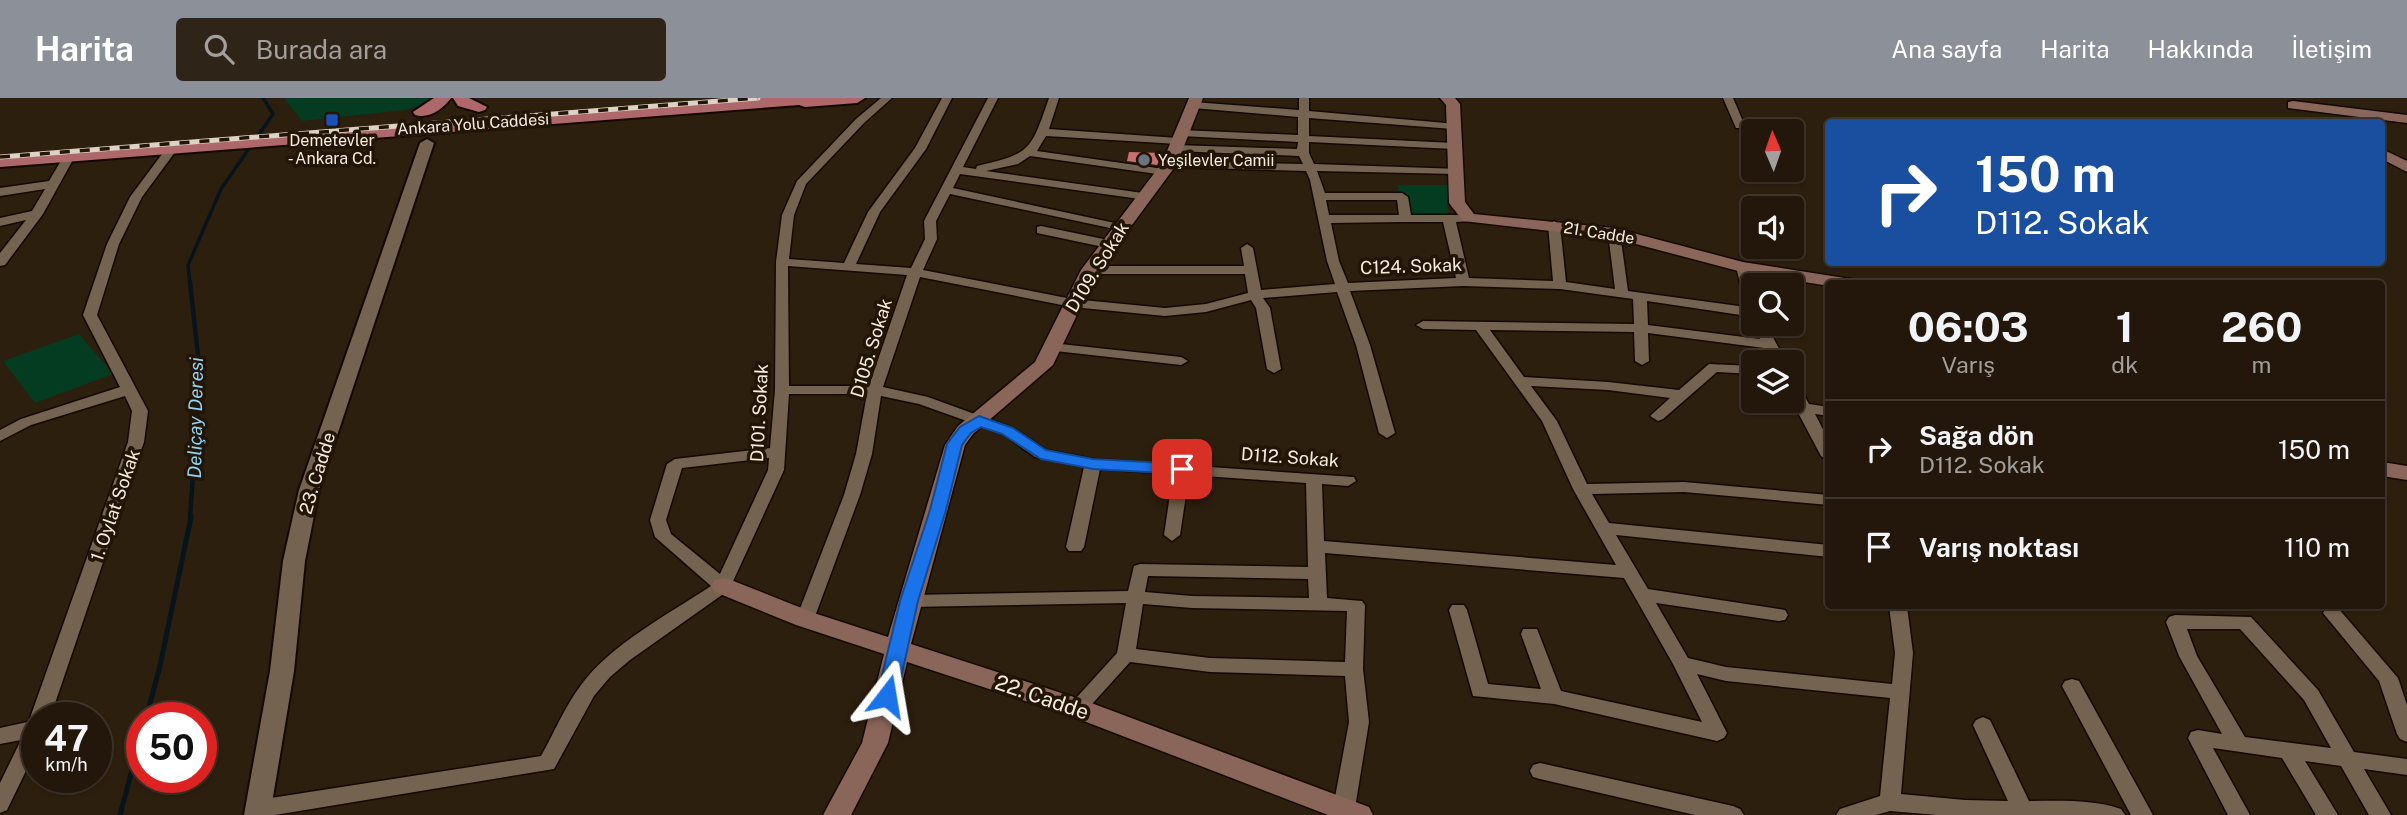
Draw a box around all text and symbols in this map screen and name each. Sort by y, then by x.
search box [176,18,666,81]
text: Harita [35,30,134,68]
icon: search [200,30,238,68]
text: Burada ara [256,34,387,65]
text: Ana sayfa [1891,35,2002,63]
text: Harita [2040,35,2110,63]
text: Hakkında [2148,35,2253,63]
text: İletişim [2291,35,2372,63]
street label: Ankara Yolu Caddesi [396,109,550,139]
marker: Demetevler - Ankara Cd. [324,112,340,128]
north arrow [1741,119,1804,182]
map controls [1741,119,1804,413]
place label: Demetevler - Ankara Cd. [288,131,376,168]
text: 150 m [1975,145,2116,203]
icon: right [1860,147,1951,238]
place label: Yeşilevler Camii [1158,151,1274,170]
marker: Yeşilevler Camii [1136,152,1152,168]
button: sound [1741,196,1804,259]
text: D112. Sokak [1975,204,2150,241]
street label: D109. Sokak [1061,218,1133,316]
street label: 21. Cadde [1562,218,1636,248]
street label: C124. Sokak [1360,254,1462,278]
button: search [1741,273,1804,336]
street label: D105. Sokak [846,296,896,400]
text: 06:03 [1908,302,2029,351]
text: 1 [2116,302,2134,351]
text: 260 [2221,302,2302,351]
button: layers [1741,350,1804,413]
text: Varış [1941,351,1995,378]
text: dk [2111,351,2138,378]
text: m [2252,351,2272,378]
water label: Deliçay Deresi [183,357,207,479]
street label: D101. Sokak [746,363,772,463]
text: Sağa dön [1919,420,2034,451]
street label: 23. Cadde [295,430,339,516]
icon: right [1860,430,1898,468]
text: 150 m [2278,434,2350,465]
pin [1152,439,1212,499]
street label: D112. Sokak [1240,443,1340,471]
street label: 1. Oylat Sokak [86,446,144,564]
icon: arrive [1163,450,1201,488]
text: D112. Sokak [1919,451,2045,478]
icon: arrive [1860,528,1898,566]
text: Varış noktası [1919,532,2079,563]
text: 110 m [2284,532,2350,563]
position arrow [850,659,924,733]
street label: 22. Cadde [992,669,1092,725]
speed limit sign: 50 [126,702,217,793]
text: 47 [44,718,89,759]
text: km/h [45,754,88,775]

